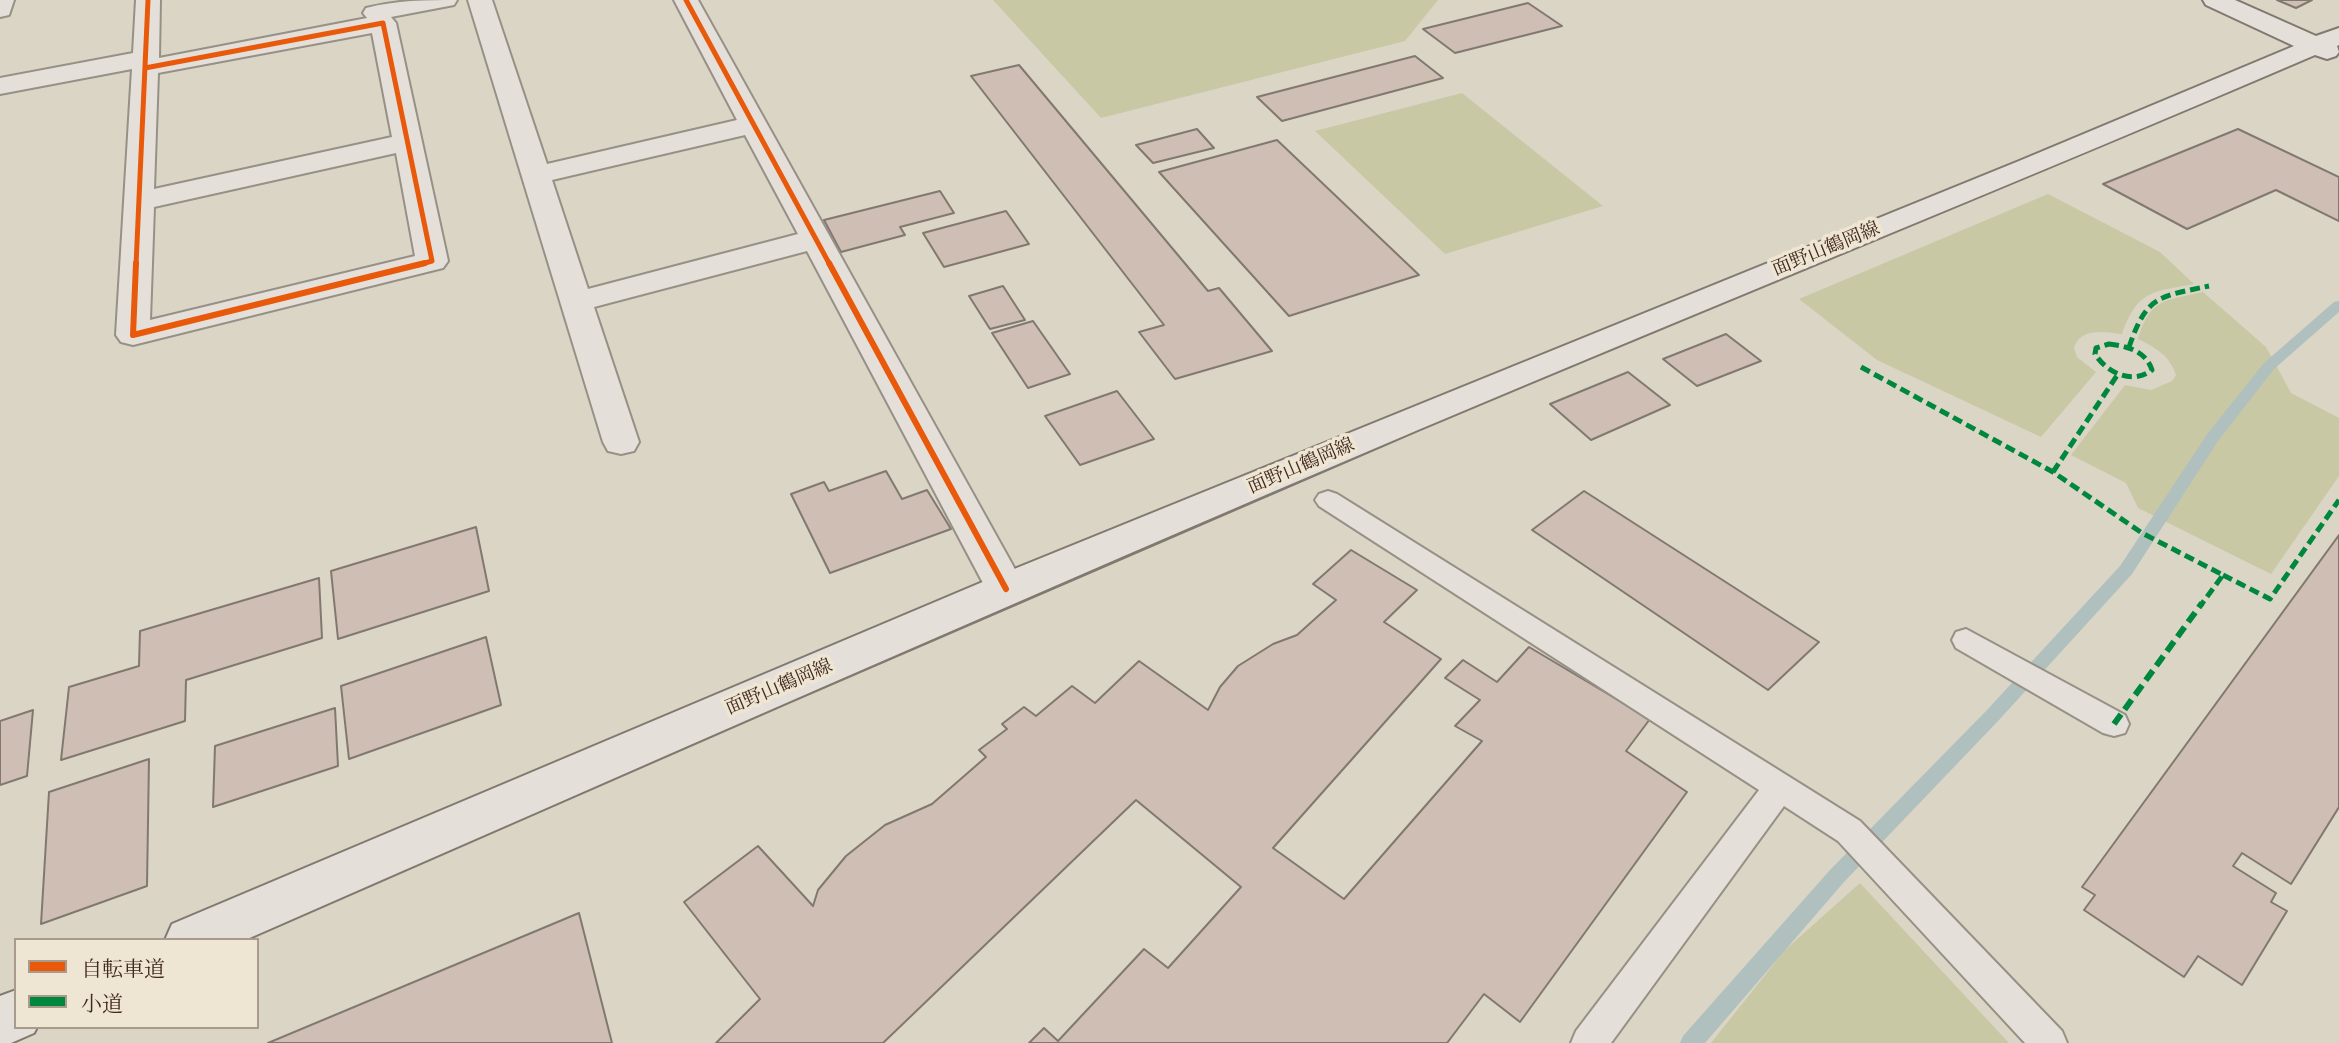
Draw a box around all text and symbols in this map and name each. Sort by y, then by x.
street label: 面野山鶴岡線 [1769,217,1883,281]
street label: 面野山鶴岡線 [1244,433,1358,499]
street label: 面野山鶴岡線 [722,654,836,720]
legend [14,938,259,1029]
text: 自転車道 [81,956,165,981]
text: 小道 [81,991,123,1016]

